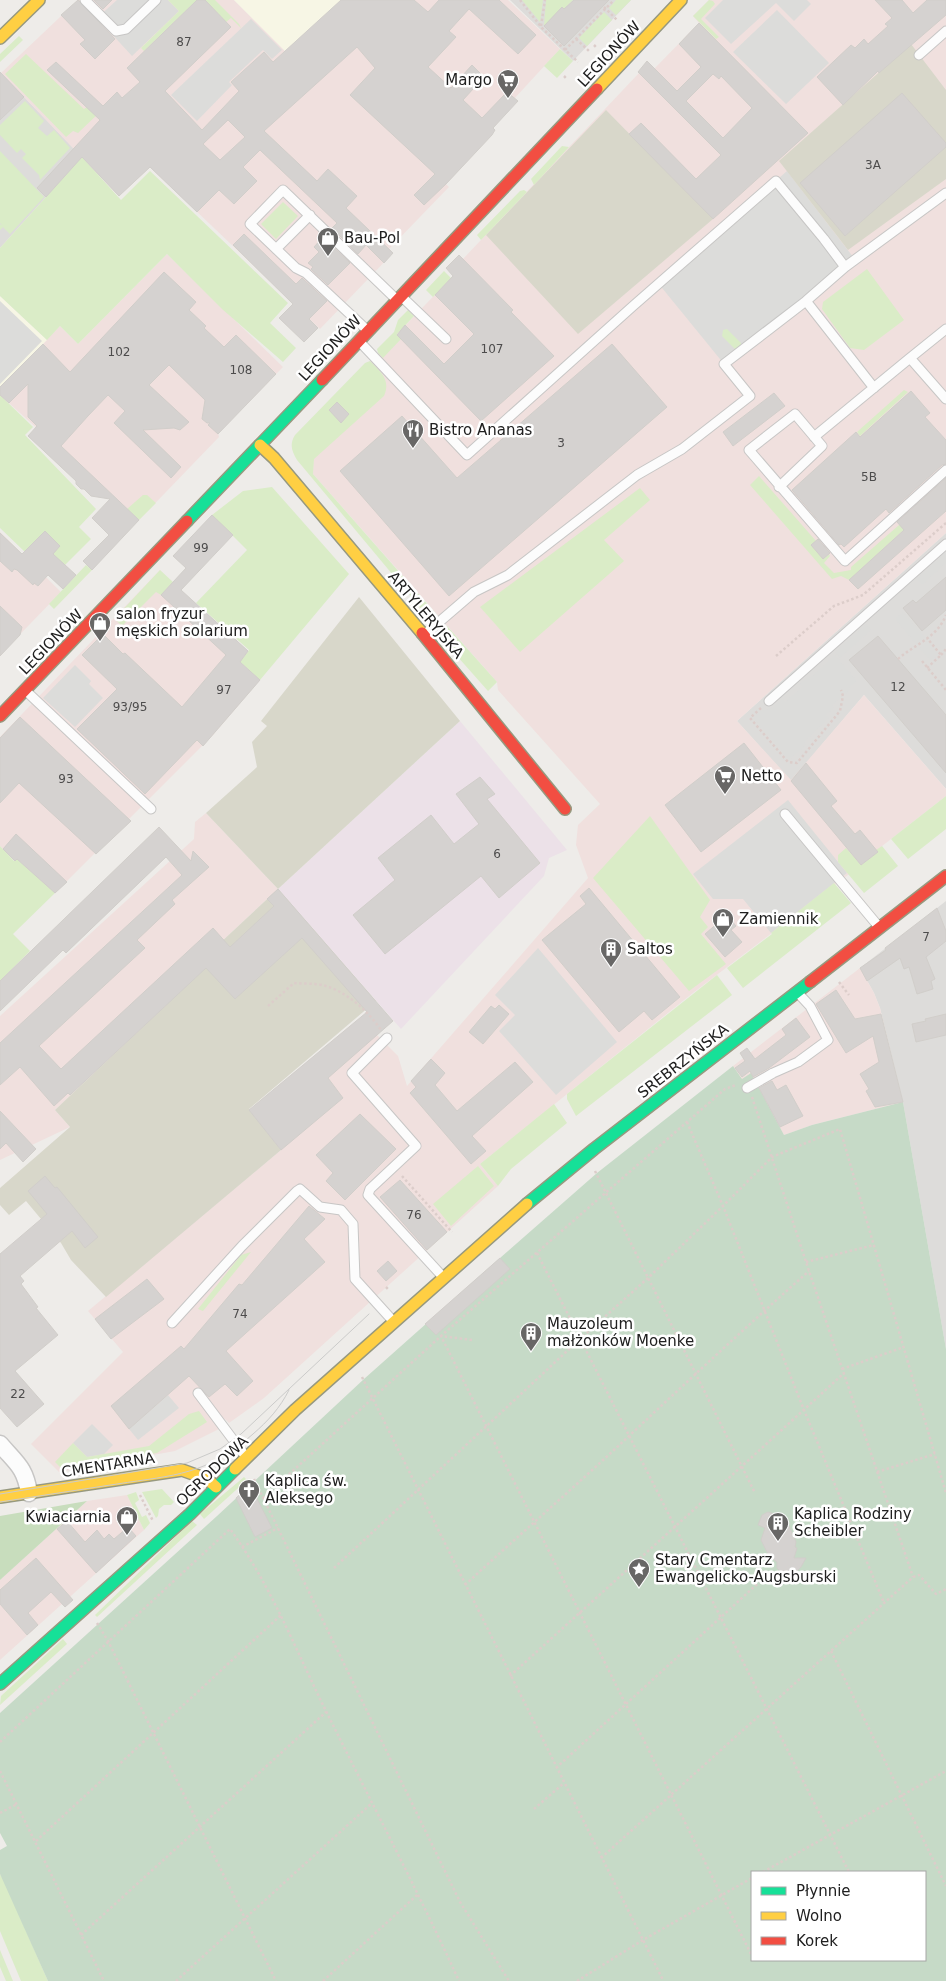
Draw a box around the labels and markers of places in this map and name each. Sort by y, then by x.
supermarket icon: Margo [496,68,520,99]
place label: Margo [445,71,492,89]
shop icon: Bau-Pol [316,226,340,257]
place label: Bau-Pol [344,229,400,247]
restaurant icon: Bistro Ananas [401,418,425,449]
place label: Bistro Ananas [429,421,533,439]
place label: salon fryzur męskich solarium [116,605,248,640]
shop icon: salon fryzur męskich solarium [88,611,112,642]
supermarket icon: Netto [713,764,737,795]
place label: Netto [741,767,782,785]
shop icon: Zamiennik [711,907,735,938]
place label: Zamiennik [739,910,819,928]
building icon: Saltos [599,937,623,968]
place label: Saltos [627,940,673,958]
place label: Mauzoleum małżonków Moenke [547,1315,694,1350]
building icon: Mauzoleum małżonków Moenke [519,1321,543,1352]
place label: Kaplica św. Aleksego [265,1472,347,1507]
church icon: Kaplica św. Aleksego [237,1478,261,1509]
shop icon: Kwiaciarnia [115,1505,139,1536]
place label: Kaplica Rodziny Scheibler [794,1505,912,1540]
place label: Kwiaciarnia [25,1508,111,1526]
building icon: Kaplica Rodziny Scheibler [766,1511,790,1542]
place label: Stary Cmentarz Ewangelicko-Augsburski [655,1551,836,1586]
place icon: Stary Cmentarz Ewangelicko-Augsburski [627,1557,651,1588]

